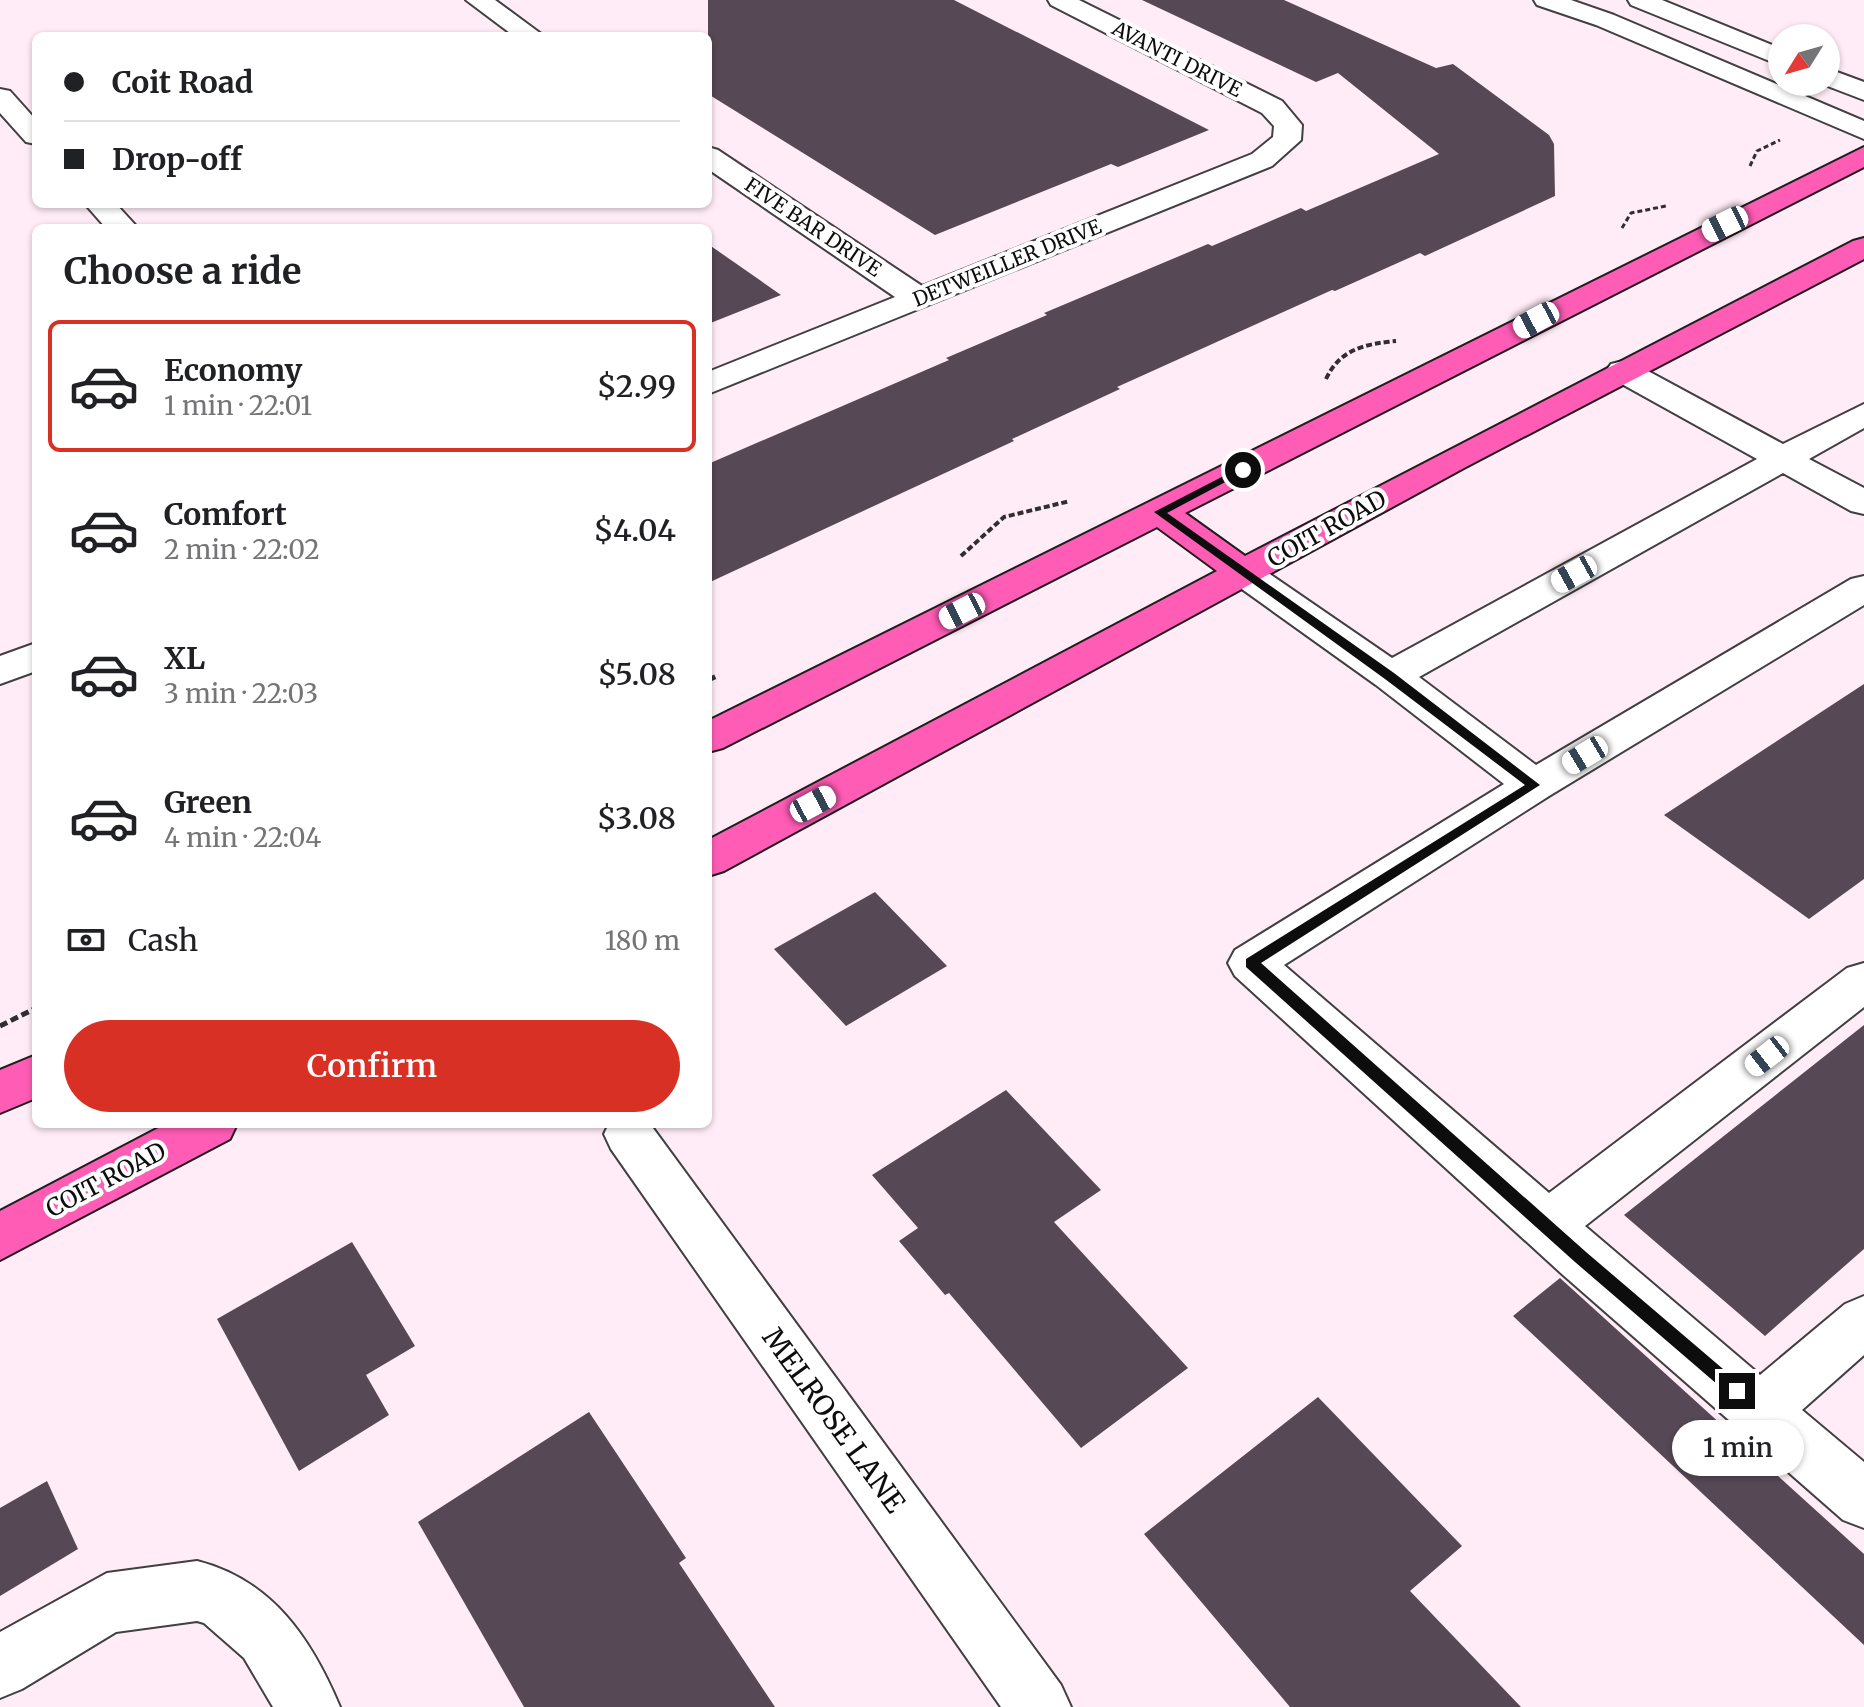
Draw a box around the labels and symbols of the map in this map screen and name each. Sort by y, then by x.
street label: AVANTI DRIVE [1107,15,1247,102]
north arrow [1768,24,1840,96]
street label: FIVE BAR DRIVE [740,172,887,282]
car [1698,203,1752,245]
street label: DETWEILLER DRIVE [909,213,1105,312]
car [1509,298,1563,342]
route start [1225,452,1261,488]
street label: COIT ROAD [1262,483,1392,574]
car [1547,552,1601,596]
car [935,589,989,633]
car [1558,732,1612,778]
car [786,782,840,826]
car [1741,1032,1793,1080]
street label: COIT ROAD [40,1135,171,1224]
street label: MELROSE LANE [755,1320,913,1520]
route end [1719,1373,1755,1409]
callout: 1 min [1671,1419,1803,1475]

